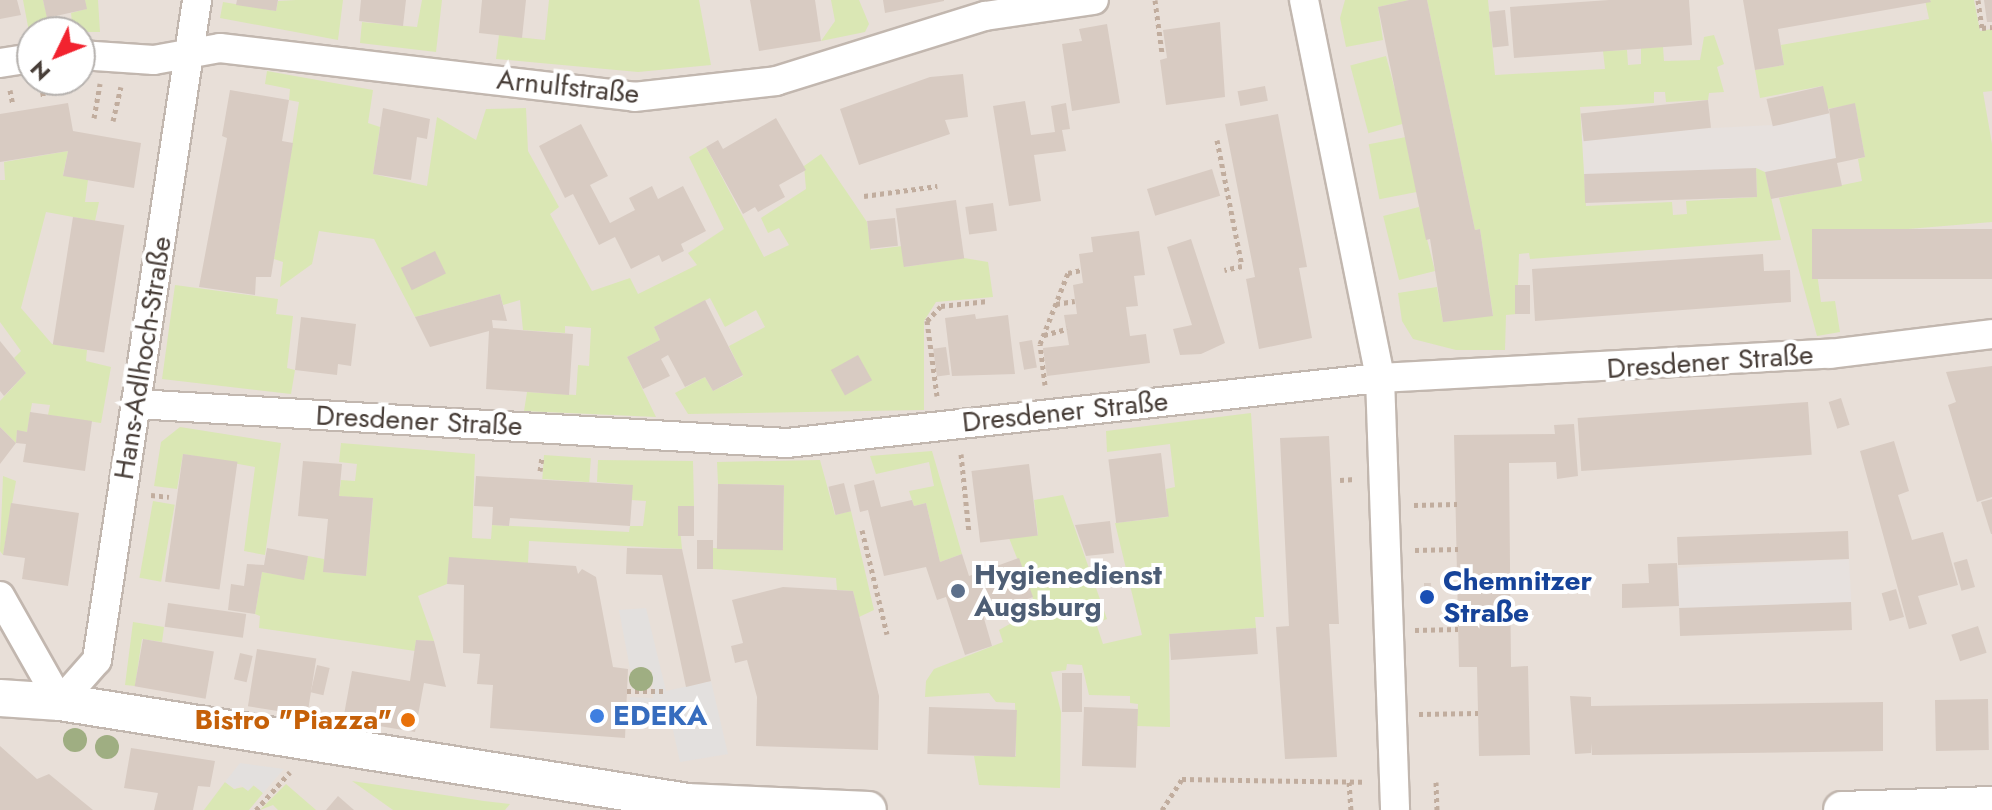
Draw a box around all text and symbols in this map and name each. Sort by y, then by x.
north arrow [16,16,96,96]
text: N [22,54,58,88]
street label: Arnulfstraße [495,63,641,111]
street label: Hans-Adlhoch-Straße [107,234,179,482]
street label: Dresdener Straße [1606,338,1814,386]
street label: Dresdener Straße [960,384,1170,440]
street label: Dresdener Straße [315,399,523,443]
place label: Hygienedienst Augsburg [974,558,1162,624]
place label: Chemnitzer Straße [1443,564,1592,630]
marker: Hygienedienst Augsburg [949,582,967,600]
marker: Chemnitzer Straße [1418,588,1436,606]
place label: EDEKA [613,699,707,733]
place label: Bistro "Piazza" [194,703,392,737]
marker: EDEKA [588,707,606,725]
marker: Bistro "Piazza" [399,711,417,729]

